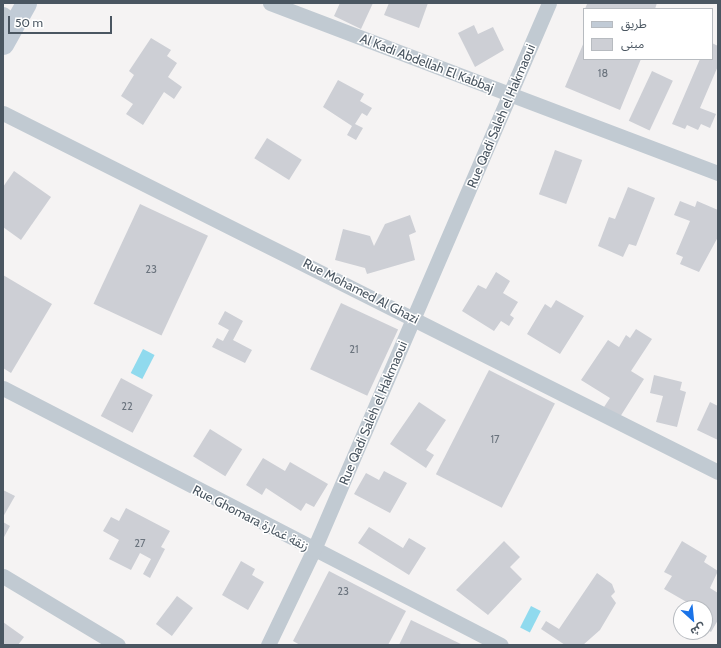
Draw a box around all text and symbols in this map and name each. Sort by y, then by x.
scale bar [10,8,114,34]
legend [583,8,713,60]
text: 50 m [15,15,43,30]
text: طريق [621,16,647,31]
street label: Al Kadi Abdellah El Kabbaj [358,30,496,96]
text: مبنى [621,36,644,51]
street label: Rue Qadi Saleh el Hakmaoui [464,42,538,190]
house number: 18 [598,66,608,80]
street label: Rue Mohamed Al Ghazi [301,255,421,327]
house number: 23 [145,262,157,276]
street label: Rue Qadi Saleh el Hakmaoui [336,339,410,487]
house number: 21 [349,342,359,356]
house number: 22 [121,399,133,413]
house number: 17 [490,432,500,446]
street label: Rue Ghomara زنقة غمارة [190,482,312,554]
house number: 27 [134,536,146,550]
house number: 23 [337,584,349,598]
north arrow [673,600,713,640]
text: ش [688,620,708,639]

